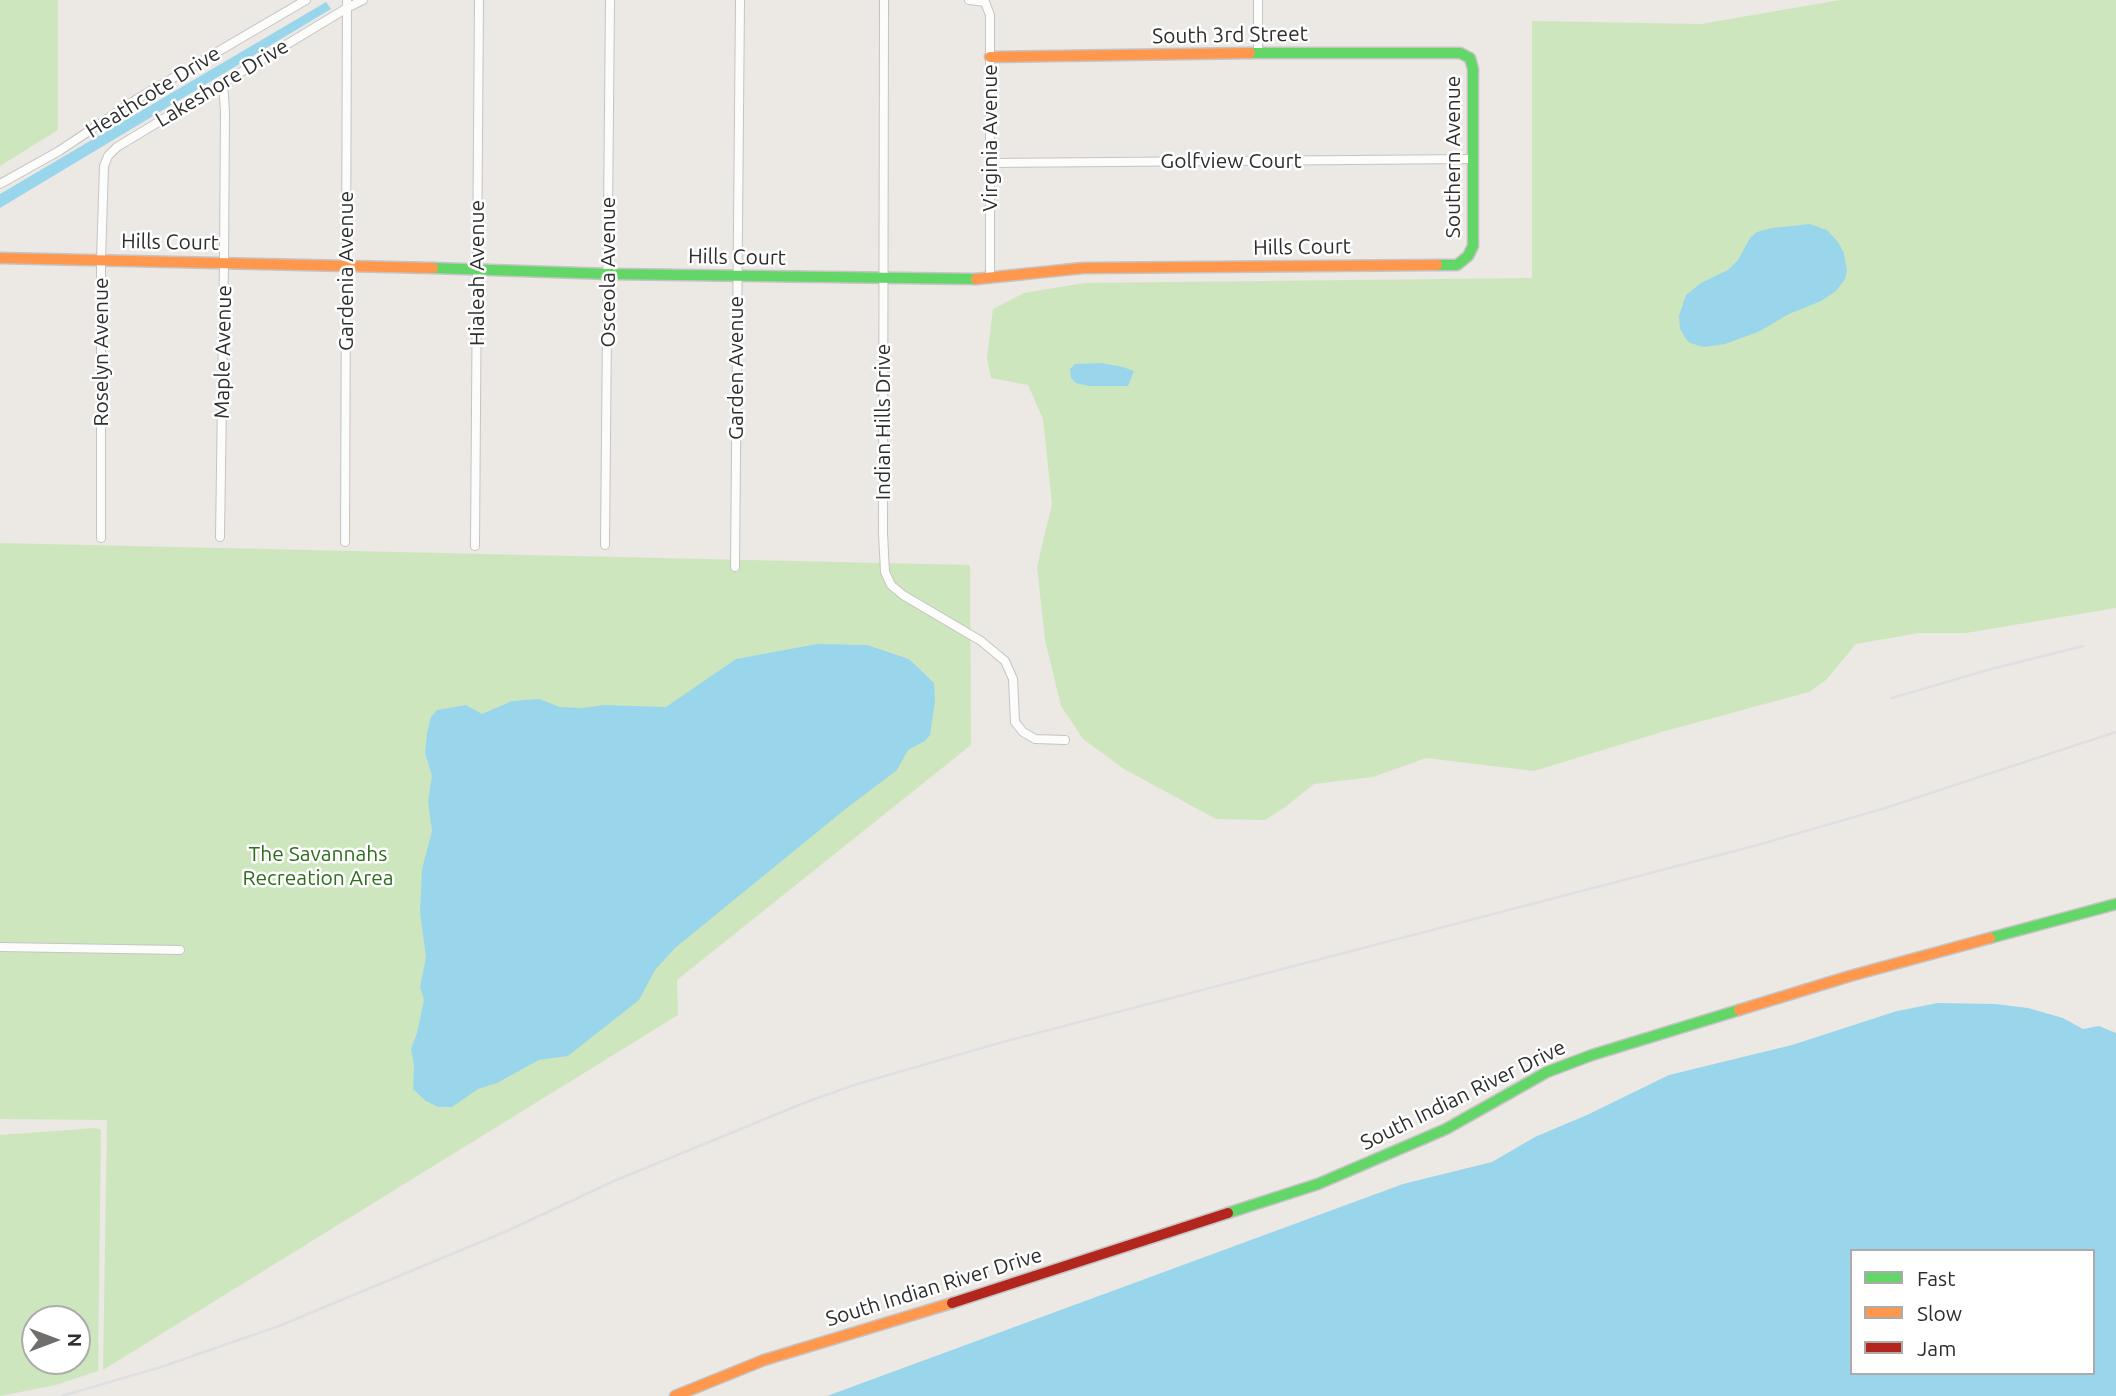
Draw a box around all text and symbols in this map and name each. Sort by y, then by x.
street label: South 3rd Street [1152,21,1308,49]
street label: Lakeshore Drive [151,33,293,133]
street label: Heathcote Drive [81,41,225,143]
street label: Virginia Avenue [977,64,1003,212]
street label: Southern Avenue [1440,76,1466,238]
street label: Golfview Court [1160,148,1302,174]
street label: Gardenia Avenue [333,191,359,351]
street label: Osceola Avenue [595,197,621,347]
street label: Hialeah Avenue [464,200,490,346]
street label: Hills Court [121,229,219,255]
street label: Hills Court [1253,234,1351,260]
street label: Hills Court [688,244,786,270]
street label: Roselyn Avenue [88,277,114,427]
street label: Maple Avenue [209,285,237,419]
street label: Garden Avenue [723,296,749,440]
street label: Indian Hills Drive [870,344,896,500]
park label: The Savannahs Recreation Area [242,841,394,891]
street label: South Indian River Drive [1356,1034,1570,1156]
street label: South Indian River Drive [823,1242,1045,1332]
legend [1850,1249,2095,1375]
text: Fast [1917,1266,1955,1290]
text: Slow [1917,1301,1962,1325]
north arrow [21,1305,91,1375]
text: N [64,1333,86,1347]
text: Jam [1917,1336,1956,1360]

